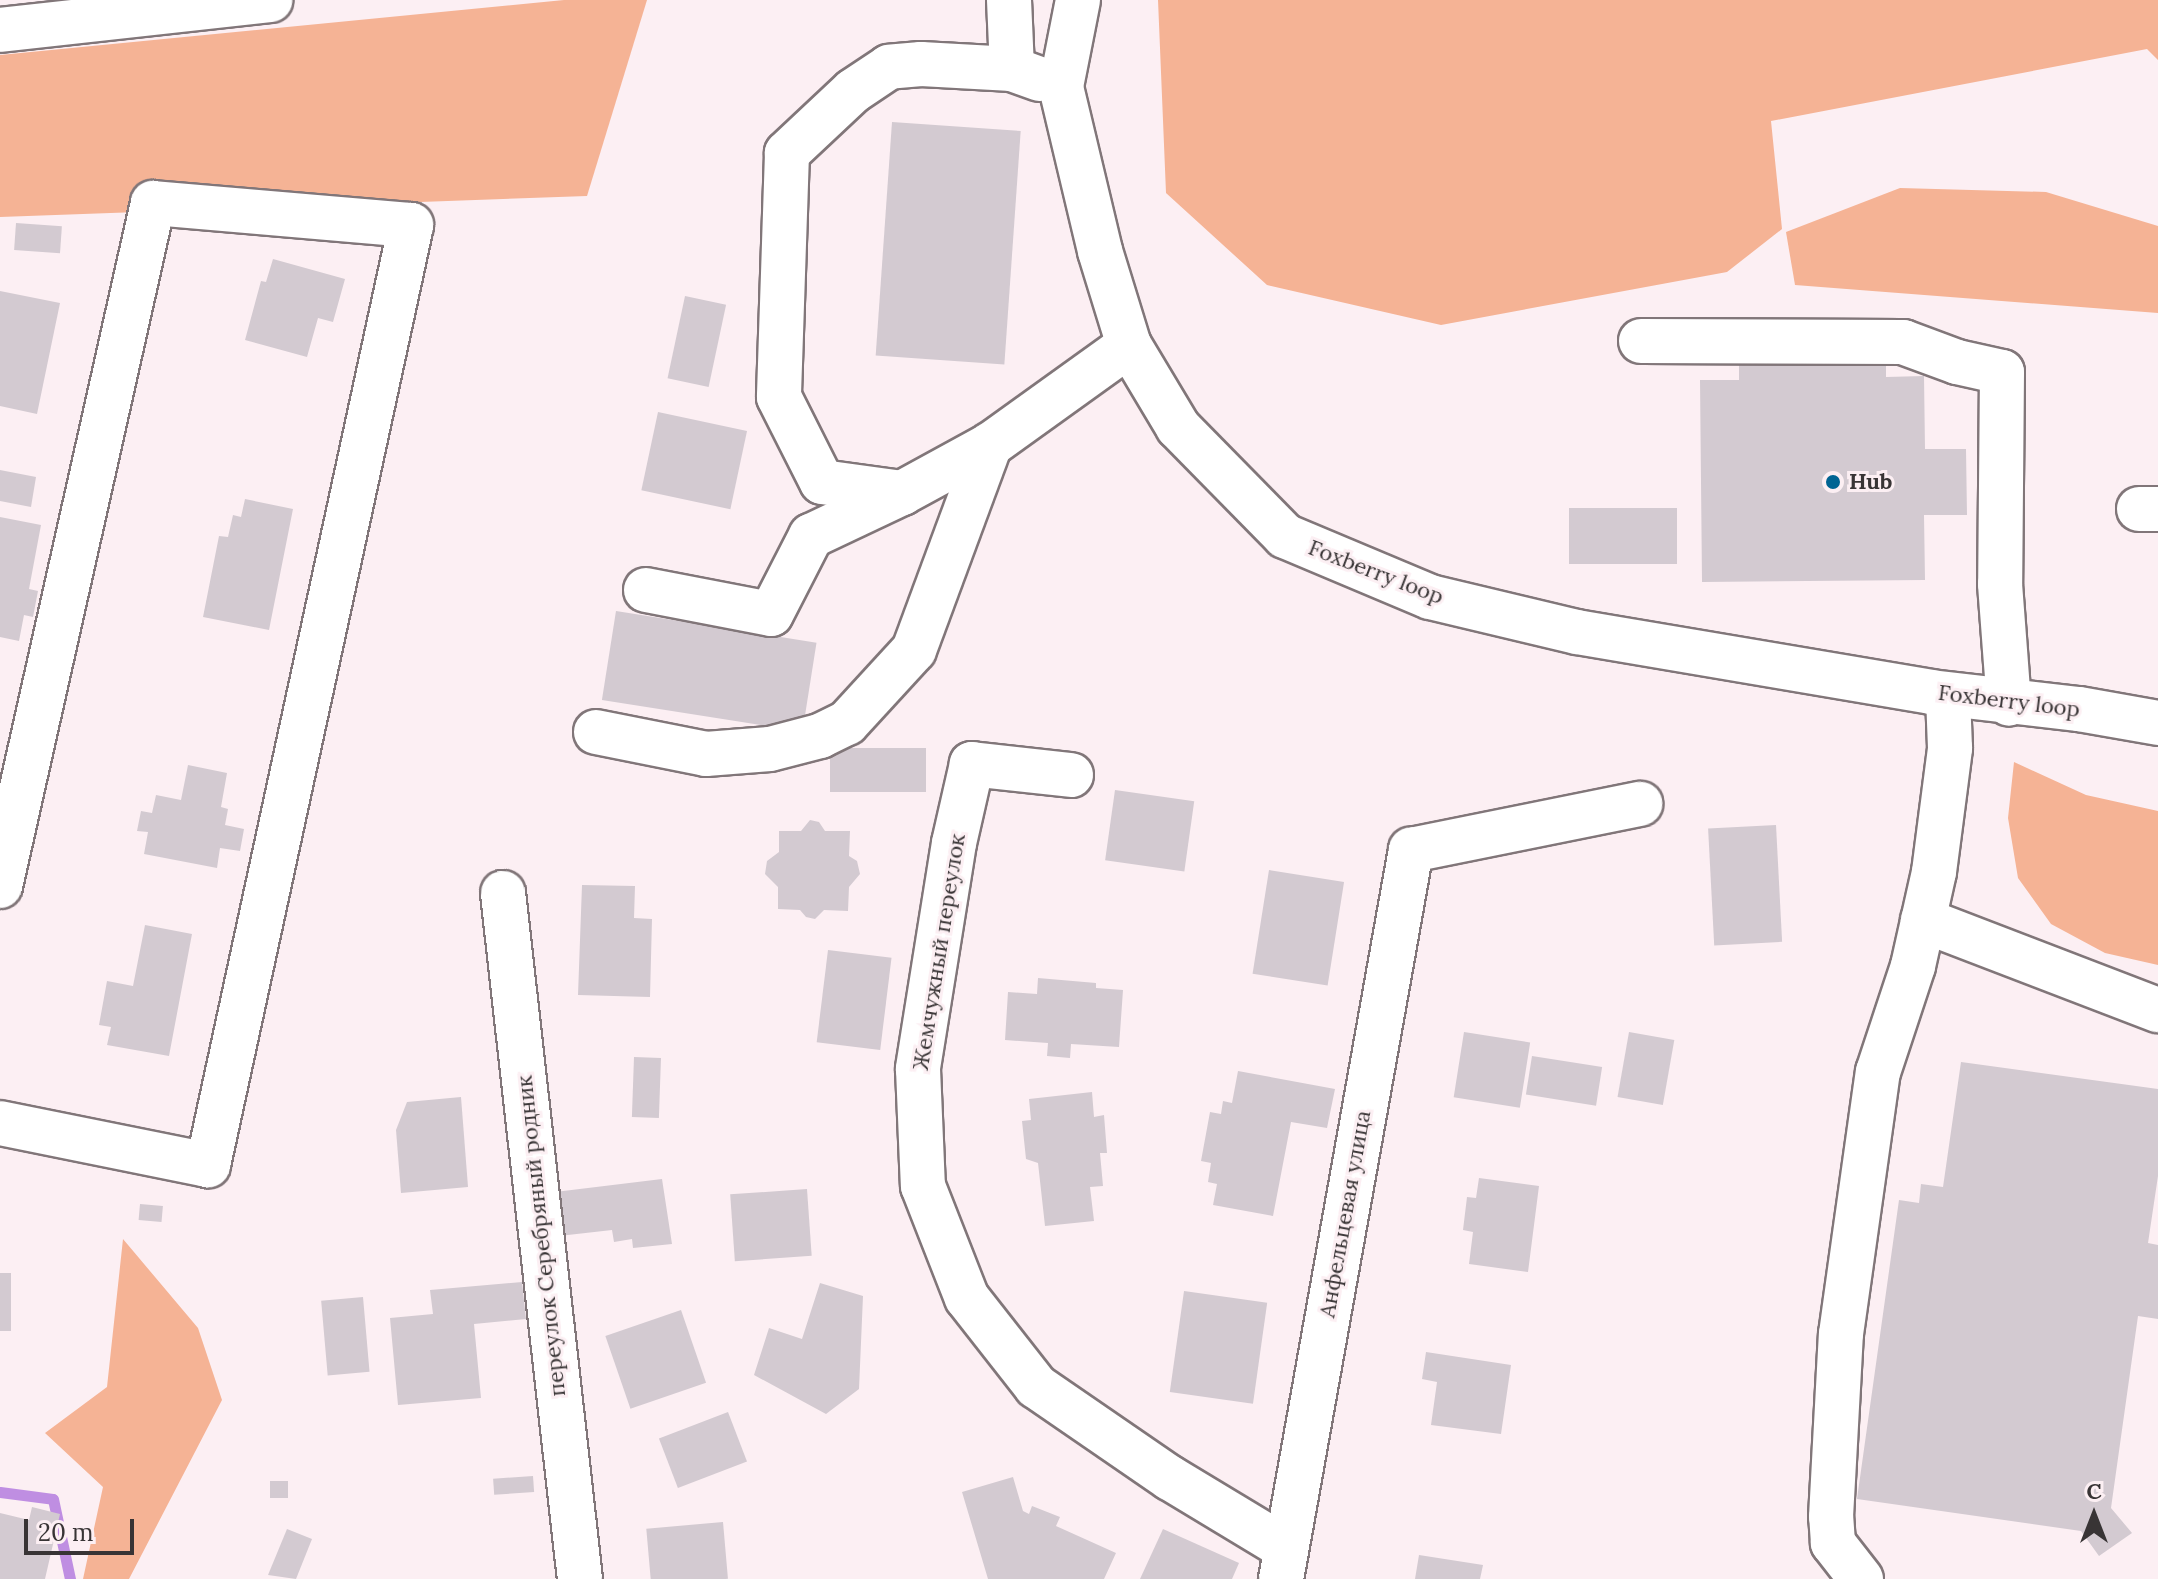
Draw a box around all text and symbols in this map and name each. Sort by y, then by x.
place label: Hub [1849,469,1892,495]
marker: Hub [1824,473,1842,491]
street label: Foxberry loop [1305,534,1447,610]
street label: Foxberry loop [1937,679,2081,723]
street label: Жемчужный переулок [907,832,971,1072]
street label: переулок Серебряный родник [511,1074,571,1398]
street label: Анфельцевая улица [1314,1108,1376,1320]
north arrow [2054,1475,2134,1555]
text: С [2086,1477,2102,1505]
scale bar [28,1503,138,1553]
text: 20 m [38,1517,94,1548]

